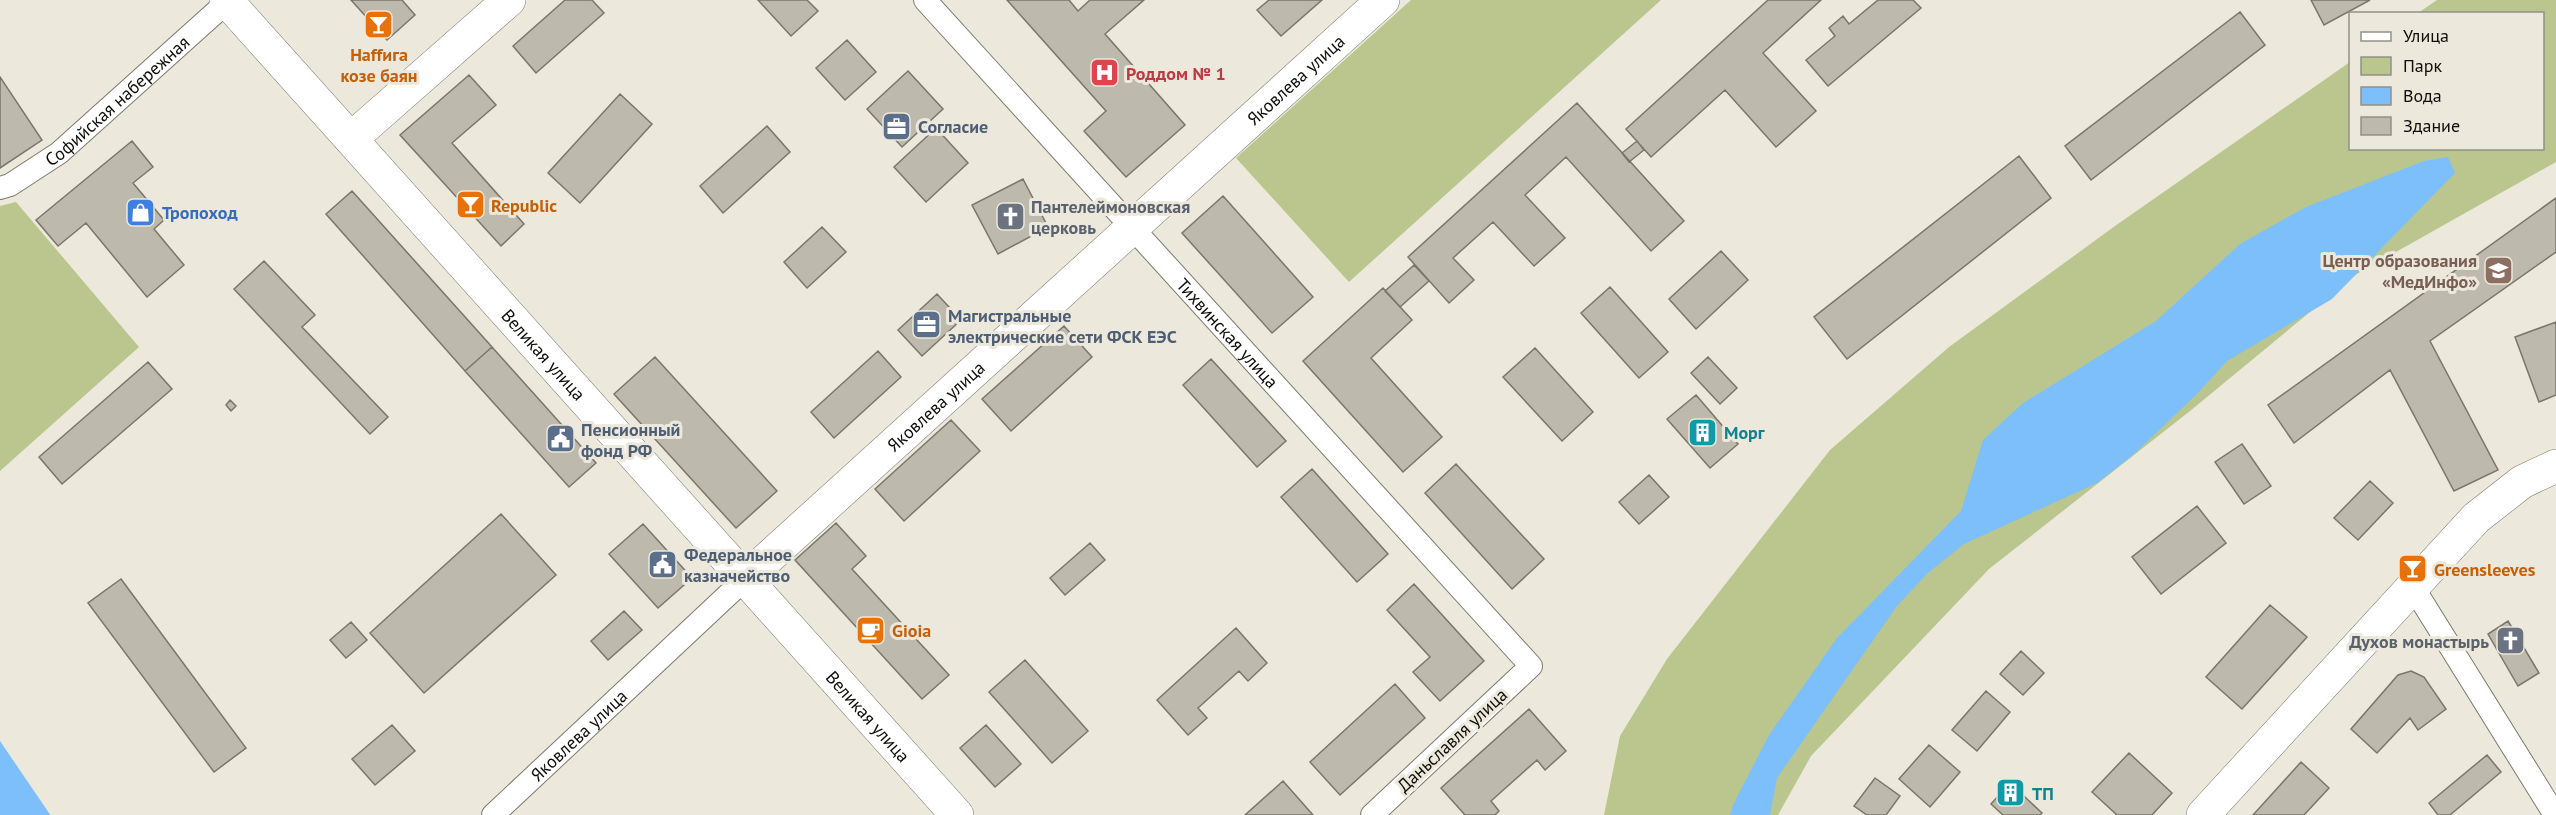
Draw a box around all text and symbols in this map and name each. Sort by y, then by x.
bar icon: Наffига козе баян [363,9,395,41]
legend [2349,12,2544,150]
text: Улица [2403,24,2449,47]
street label: Яковлева улица [1242,29,1349,130]
street label: Софийская набережная [40,30,194,171]
place label: Наffига козе баян [340,43,418,87]
text: Парк [2403,54,2443,77]
hospital icon: Роддом № 1 [1089,57,1121,89]
place label: Роддом № 1 [1126,62,1226,85]
text: Вода [2403,84,2442,107]
office icon: Согласие [881,110,913,142]
text: Здание [2403,114,2460,137]
place label: Согласие [918,115,988,138]
bar icon: Republic [454,189,486,221]
place label: Republic [491,194,557,217]
place label: Пантелеймоновская церковь [1031,195,1190,239]
shop icon: Тропоход [125,196,157,228]
church icon: Пантелеймоновская церковь [994,200,1026,232]
place label: Тропоход [162,201,238,224]
place label: Центр образования «МедИнфо» [2322,249,2477,293]
school or university icon: Центр образования «МедИнфо» [2482,254,2514,286]
street label: Тихвинская улица [1172,273,1284,393]
street label: Великая улица [497,304,591,405]
place label: Магистральные электрические сети ФСК ЕЭС [948,304,1177,348]
office icon: Магистральные электрические сети ФСК ЕЭС [911,309,943,341]
street label: Яковлева улица [882,356,989,456]
building icon: Морг [1687,416,1719,448]
place label: Пенсионный фонд РФ [581,418,680,462]
place label: Морг [1724,421,1765,444]
public building icon: Пенсионный фонд РФ [544,423,576,455]
place label: Федеральное казначейство [684,543,792,587]
public building icon: Федеральное казначейство [647,548,679,580]
bar icon: Greensleeves [2397,553,2429,585]
place label: Greensleeves [2434,558,2536,581]
cafe icon: Gioia [855,614,887,646]
place label: Gioia [892,619,931,642]
church icon: Духов монастырь [2494,625,2526,657]
place label: Духов монастырь [2349,630,2489,653]
street label: Великая улица [821,666,915,767]
street label: Даньславля улица [1392,683,1512,797]
street label: Яковлева улица [525,684,632,786]
building icon: ТП [1995,777,2027,809]
place label: ТП [2032,782,2054,805]

